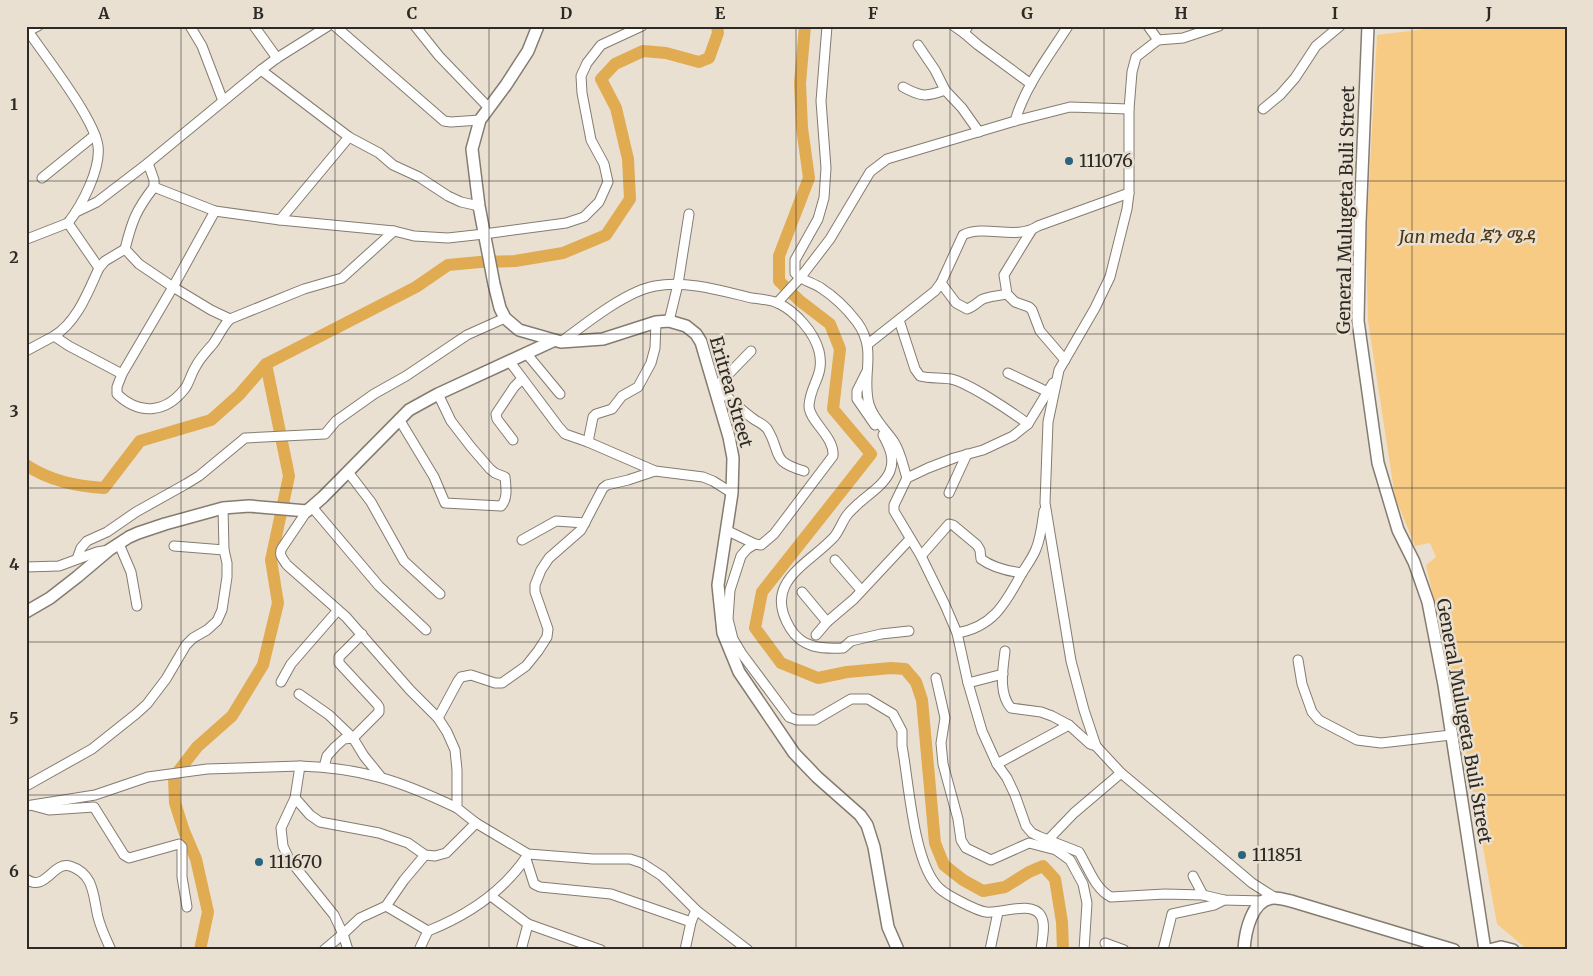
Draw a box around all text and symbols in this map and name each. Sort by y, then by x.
text: A [97,3,110,23]
text: B [252,3,264,23]
text: C [407,3,417,23]
text: D [560,3,572,23]
text: E [715,3,726,23]
text: F [868,3,878,23]
text: G [1021,3,1033,23]
text: H [1174,3,1188,23]
text: I [1332,3,1338,23]
text: J [1485,3,1492,23]
street label: General Mulugeta Buli Street [1332,86,1359,334]
text: 1 [10,94,18,114]
place label: 111076 [1079,149,1133,172]
marker: 111076 [1063,155,1075,167]
park label: Jan meda ጃን ሜዳ [1397,225,1535,248]
text: 2 [9,247,19,267]
street label: Eritrea Street [705,334,758,450]
text: 3 [9,401,19,421]
text: 4 [9,554,19,574]
street label: General Mulugeta Buli Street [1432,597,1497,845]
text: 5 [9,708,19,728]
place label: 111851 [1252,843,1302,866]
marker: 111851 [1236,849,1248,861]
place label: 111670 [269,850,322,873]
marker: 111670 [253,856,265,868]
text: 6 [9,861,19,881]

